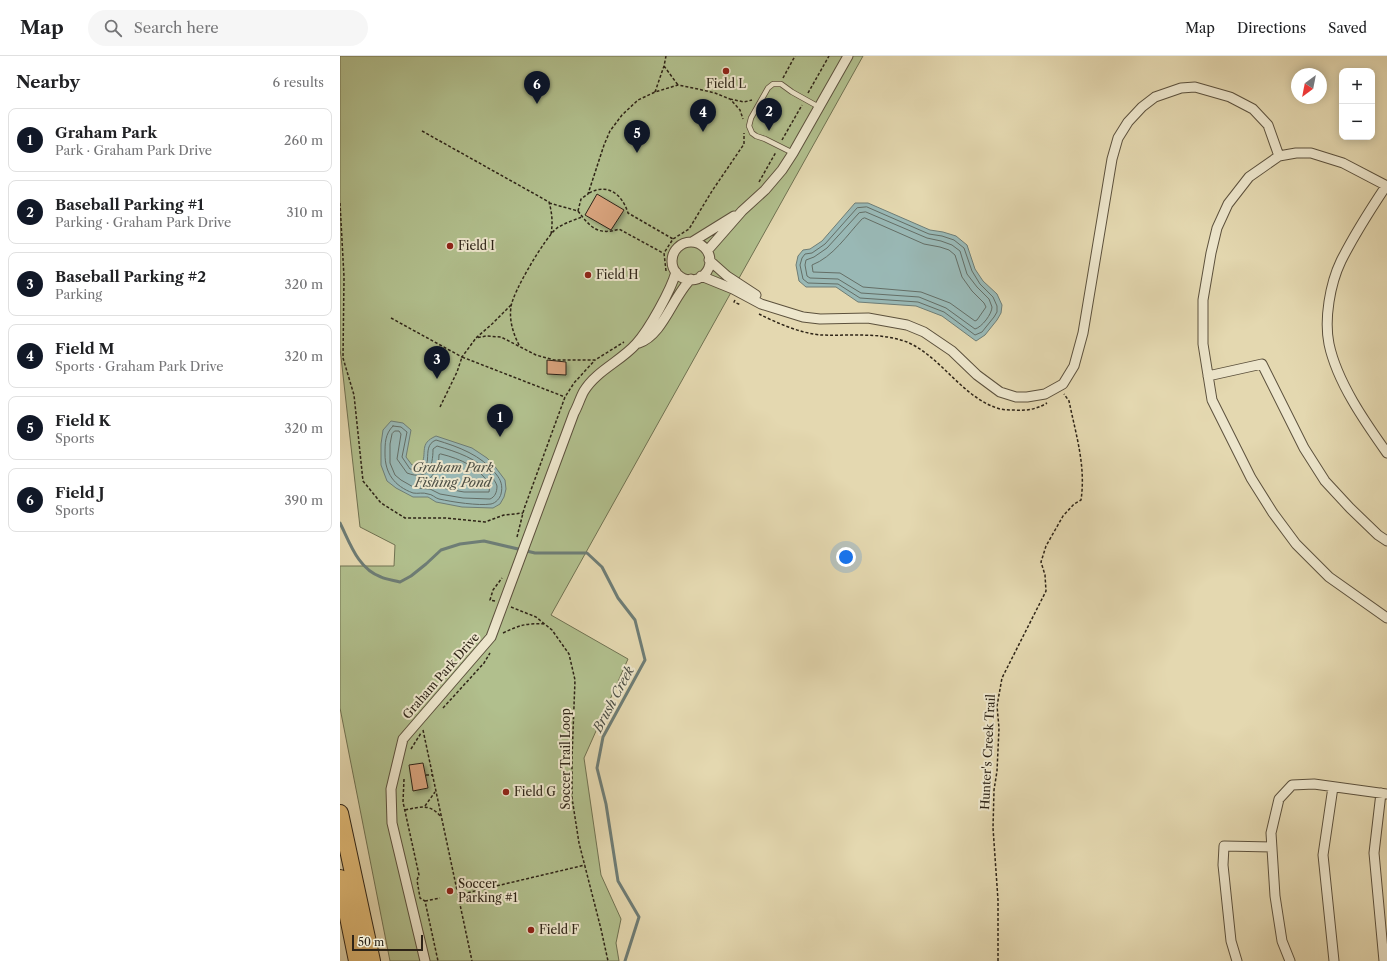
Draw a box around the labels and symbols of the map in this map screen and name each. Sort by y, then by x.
marker: Field L [721,66,731,76]
north arrow [1291,68,1327,104]
pin: 6 [524,71,550,104]
place label: Field L [706,76,746,91]
pin: 2 [756,98,782,131]
pin: 4 [690,99,716,132]
pin: 5 [624,120,650,153]
place label: Field I [458,238,495,253]
marker: Field I [445,241,455,251]
place label: Field H [596,267,639,282]
marker: Field H [583,270,593,280]
pin: 3 [424,346,450,379]
pin: 1 [487,404,513,437]
water label: Graham Park Fishing Pond [413,459,494,490]
your location [836,547,856,567]
street label: Graham Park Drive [399,629,482,722]
water label: Brush Creek [589,663,637,735]
street label: Hunter's Creek Trail [977,693,998,810]
street label: Soccer Trail Loop [558,708,573,810]
place label: Field G [514,784,556,799]
marker: Field G [501,787,511,797]
place label: Soccer Parking #1 [458,876,518,905]
marker: Soccer Parking #1 [445,886,455,896]
place label: Field F [539,922,579,937]
marker: Field F [526,925,536,935]
scale bar [352,933,423,952]

